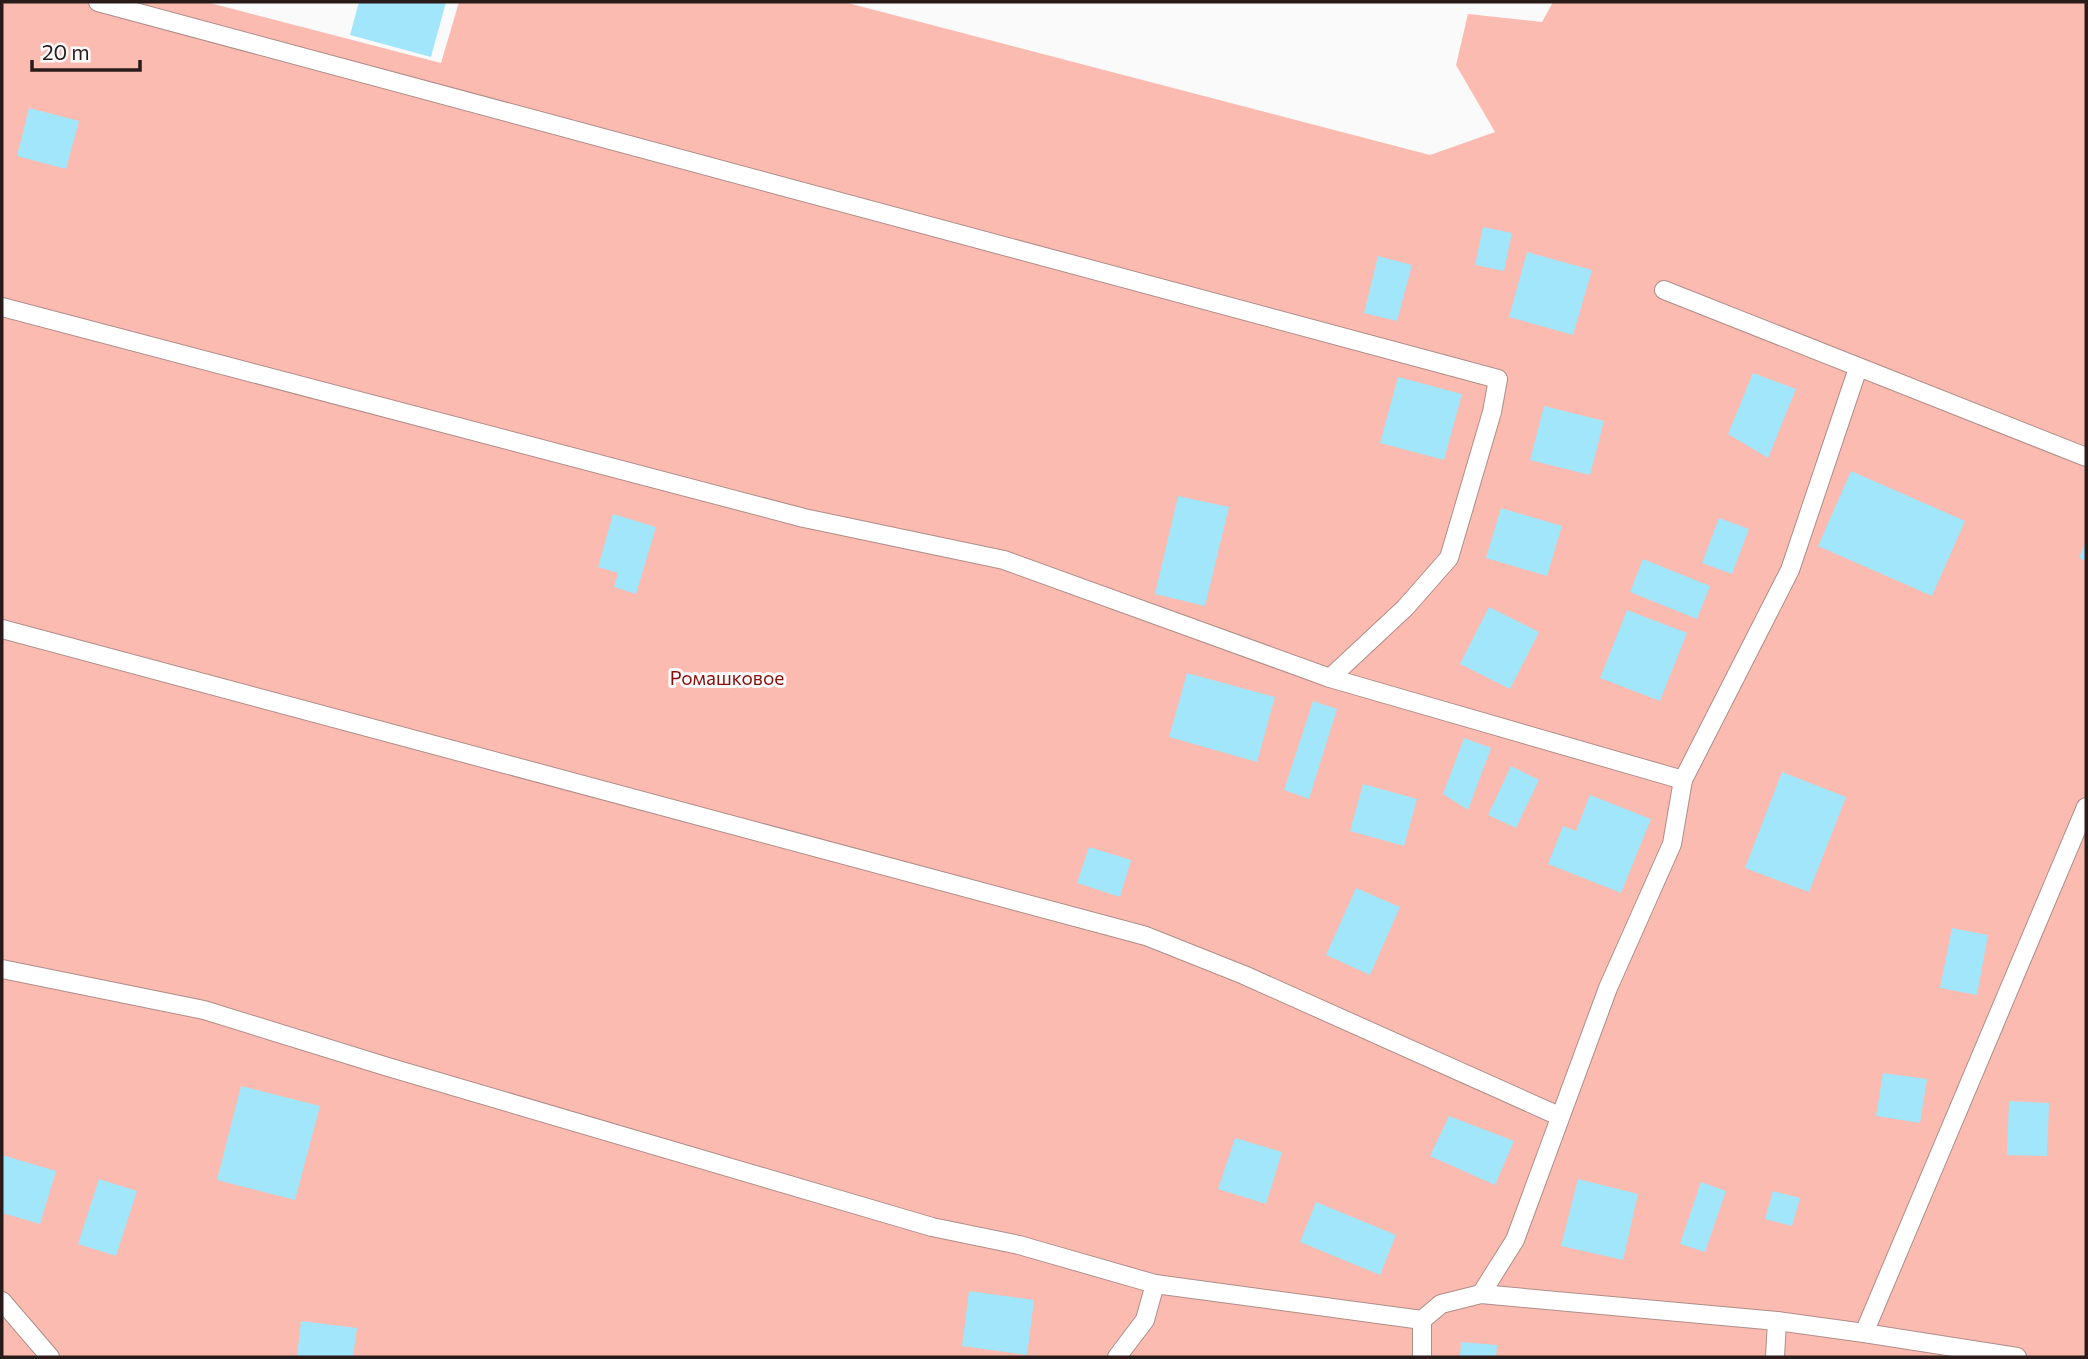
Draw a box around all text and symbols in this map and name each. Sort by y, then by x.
scale bar [32,28,140,72]
text: 20 m [42,39,90,64]
park label: Ромашковое [670,666,784,689]

